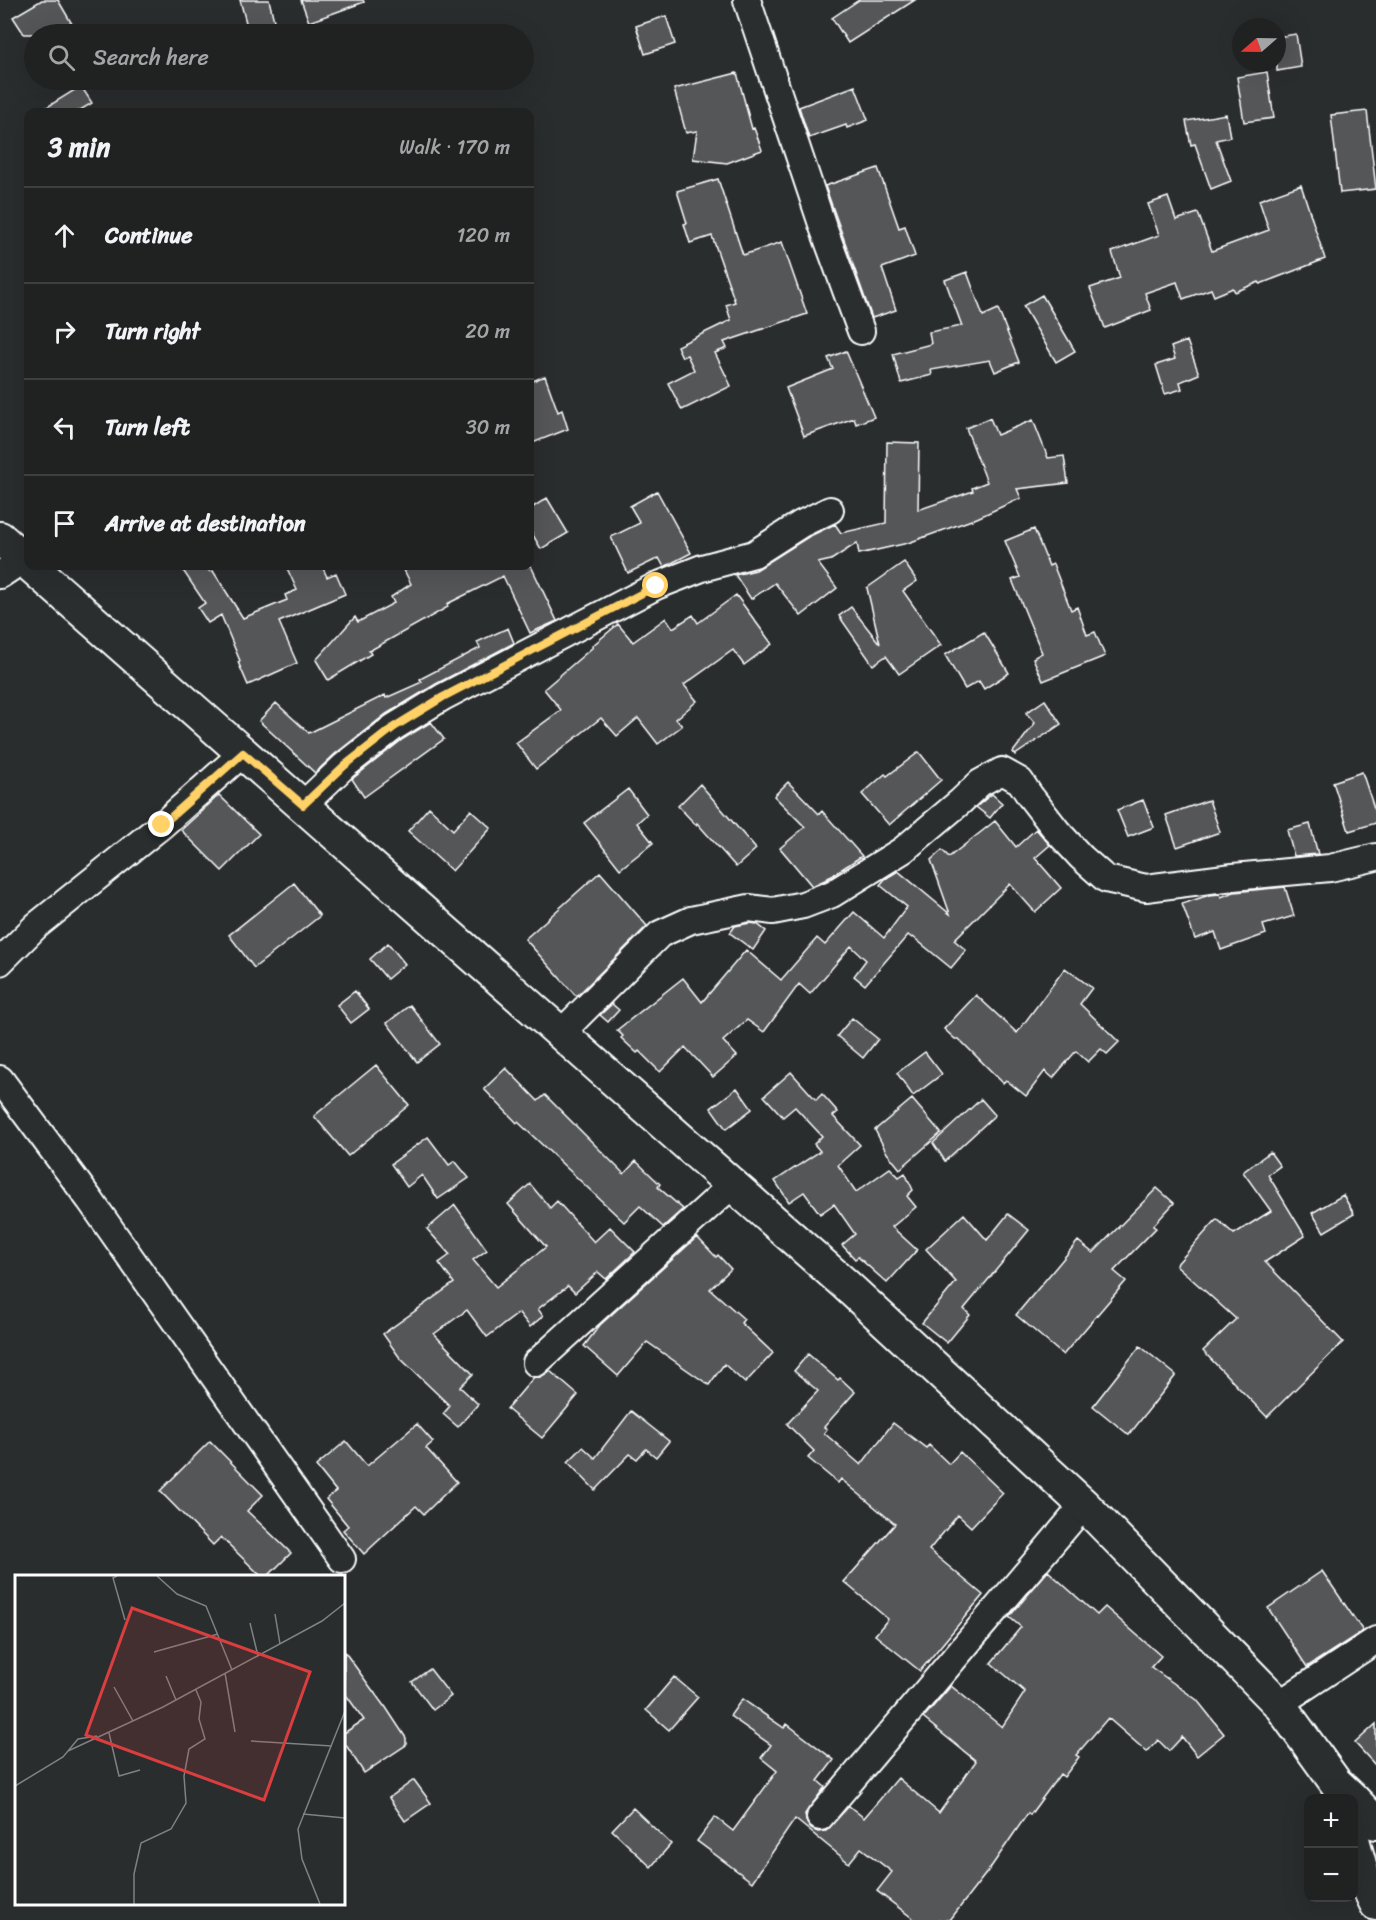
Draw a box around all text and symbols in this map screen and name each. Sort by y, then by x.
north arrow [1232,18,1286,72]
search box [24,24,534,90]
text: Search here [93,38,209,77]
icon: search [45,41,78,74]
text: 3 min [48,124,110,170]
text: Walk · 170 m [399,130,510,165]
text: Continue [105,216,193,255]
text: 120 m [457,218,510,253]
icon: ahead [48,219,81,252]
text: Turn right [105,312,200,351]
text: 20 m [465,314,510,349]
icon: right [48,315,81,348]
text: Turn left [105,408,190,447]
text: 30 m [466,410,510,445]
icon: left [48,411,81,444]
text: Arrive at destination [105,504,306,543]
icon: arrive [48,507,81,540]
route start [642,572,668,598]
route end [148,811,174,837]
inset map [15,1575,345,1905]
map controls [1304,1794,1358,1902]
button: + [1304,1794,1358,1848]
button: − [1304,1848,1358,1902]

